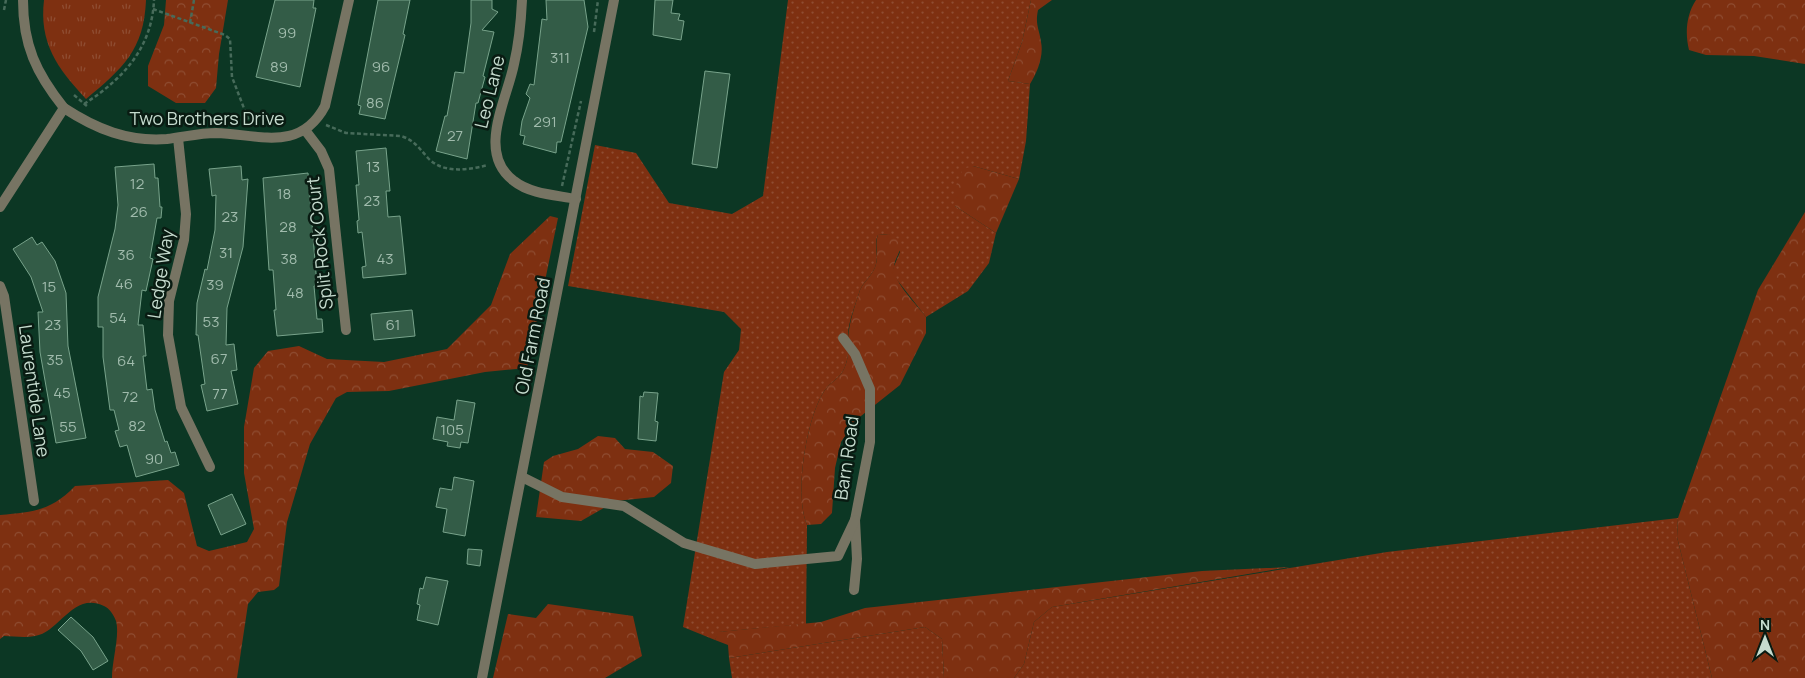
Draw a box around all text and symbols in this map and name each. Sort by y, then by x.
house number: 99 [278,22,296,43]
house number: 311 [550,47,570,68]
street label: Leo Lane [468,53,510,131]
house number: 89 [270,56,288,77]
house number: 96 [372,56,390,77]
house number: 86 [366,92,384,113]
street label: Two Brothers Drive [129,106,285,130]
house number: 291 [533,111,557,132]
house number: 27 [447,125,463,146]
house number: 13 [366,156,380,177]
house number: 12 [130,173,144,194]
street label: Split Rock Court [300,176,338,311]
house number: 18 [277,183,291,204]
house number: 23 [364,190,380,211]
house number: 26 [130,201,148,222]
house number: 23 [222,206,238,227]
house number: 28 [279,216,297,237]
street label: Ledge Way [141,227,179,320]
house number: 31 [219,242,233,263]
house number: 36 [117,244,135,265]
house number: 38 [280,248,298,269]
house number: 43 [376,248,394,269]
house number: 46 [115,273,133,294]
house number: 39 [206,274,224,295]
street label: Old Farm Road [509,275,555,396]
house number: 15 [42,276,56,297]
house number: 48 [286,282,304,303]
house number: 54 [109,307,127,328]
house number: 53 [203,311,219,332]
house number: 23 [45,314,61,335]
house number: 61 [386,314,400,335]
street label: Laurentide Lane [14,323,56,459]
house number: 67 [211,348,227,369]
house number: 35 [47,349,63,370]
house number: 64 [117,350,135,371]
house number: 45 [53,382,71,403]
house number: 77 [212,383,228,404]
house number: 72 [122,386,138,407]
street label: Barn Road [828,414,864,501]
house number: 82 [128,415,146,436]
house number: 55 [59,416,77,437]
house number: 105 [440,419,464,440]
house number: 90 [145,448,163,469]
north arrow [1740,613,1790,663]
text: N [1760,615,1770,634]

